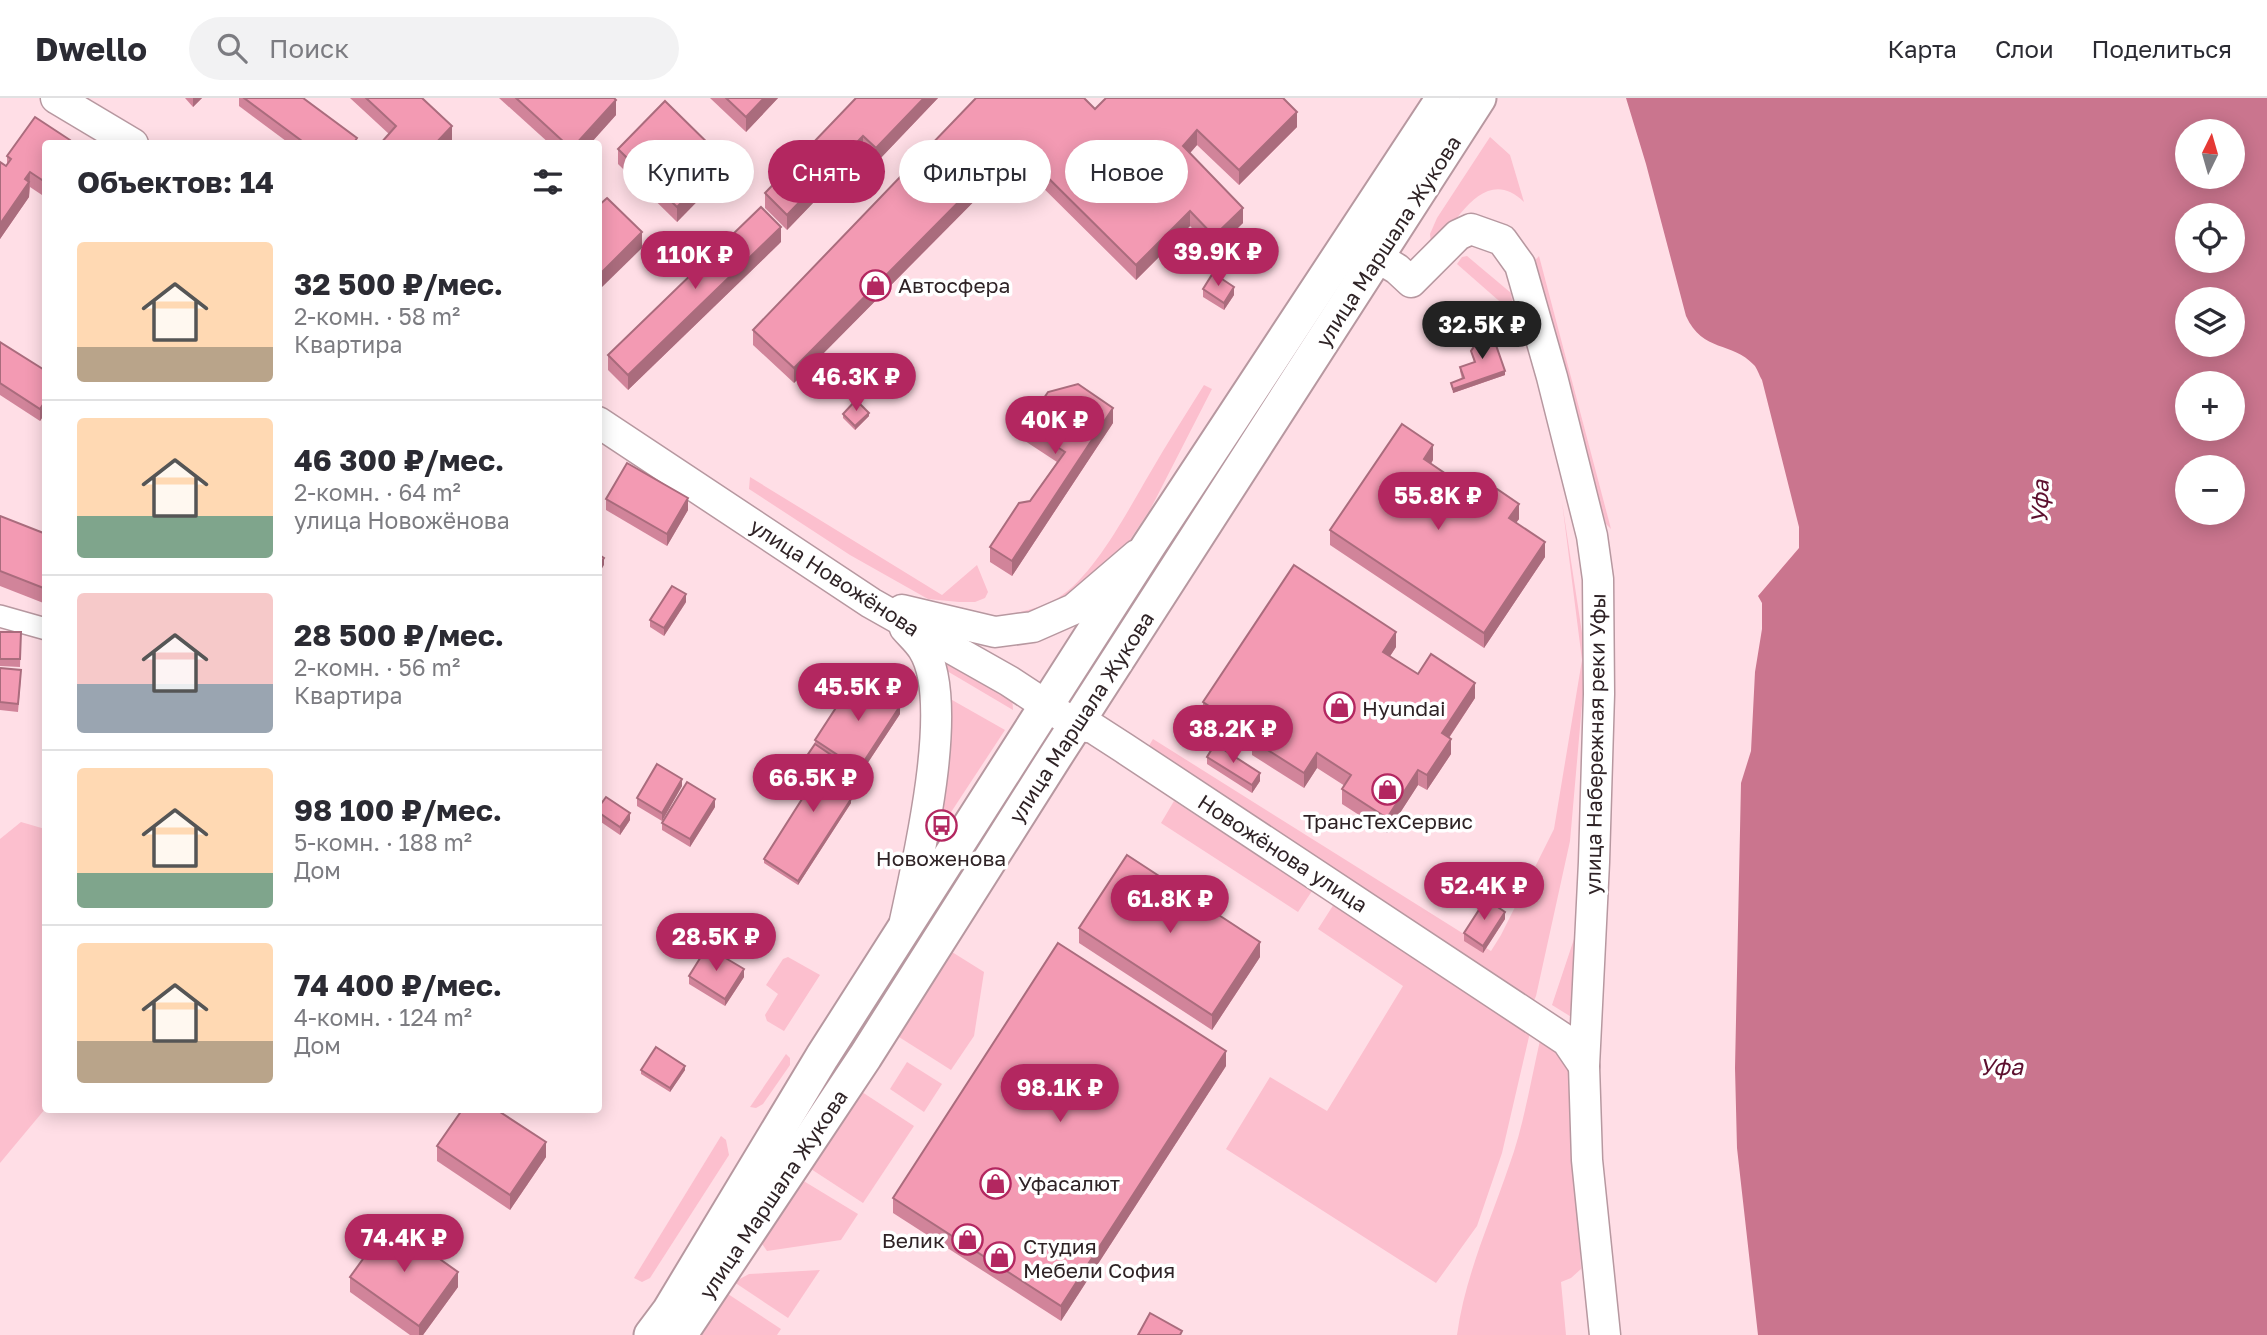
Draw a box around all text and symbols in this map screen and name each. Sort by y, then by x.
search box [189,17,679,80]
text: Dwello [35,29,147,68]
icon: search [213,29,251,67]
text: Поиск [269,33,349,64]
text: Карта [1887,34,1957,63]
text: Слои [1995,34,2054,63]
text: Поделиться [2092,34,2232,63]
north arrow [2175,119,2245,189]
map controls [2175,119,2245,525]
street label: улица Маршала Жукова [1310,130,1466,352]
chip: Купить [623,140,754,203]
chip: Снять [768,140,885,203]
chip: Фильтры [899,140,1051,203]
chip: Новое [1065,140,1188,203]
icon: filters [529,163,567,201]
text: Объектов: 14 [77,164,274,200]
button: locate [2175,203,2245,273]
pin: 39.9K ₽ [1153,228,1283,288]
pin: 110K ₽ [638,232,752,291]
text: 39.9K ₽ [1174,237,1262,265]
text: 110K ₽ [657,240,733,268]
text: 32 500 ₽/мес. [294,266,503,302]
shop icon: Автосфера [858,268,892,302]
icon: home [133,270,217,354]
place label: Автосфера [898,272,1010,298]
button: layers [2175,287,2245,357]
text: 2-комн. · 58 m² [294,302,460,330]
pin: 32.5K ₽ [1417,302,1547,361]
text: 32.5K ₽ [1438,310,1526,338]
text: Квартира [294,330,402,358]
pin: 46.3K ₽ [791,354,921,413]
text: 46.3K ₽ [812,362,900,390]
button: + [2175,371,2245,441]
pin: 40K ₽ [1006,396,1104,456]
text: 40K ₽ [1021,405,1089,433]
text: 46 300 ₽/мес. [294,442,504,478]
icon: home [133,446,217,530]
button: − [2175,455,2245,525]
pin: 55.8K ₽ [1373,472,1503,532]
text: 2-комн. · 64 m² [294,478,461,506]
water label: Уфа [2024,478,2054,524]
text: 55.8K ₽ [1394,481,1482,509]
text: улица Новожёнова [294,506,510,534]
street label: улица Новожёнова [745,512,925,642]
street label: улица Набережная реки Уфы [1579,593,1611,895]
street label: улица Маршала Жукова [1003,606,1159,828]
text: 28 500 ₽/мес. [294,617,504,653]
icon: home [133,621,217,705]
text: 2-комн. · 56 m² [294,653,460,681]
pin: 45.5K ₽ [793,664,923,723]
text: 45.5K ₽ [814,672,902,700]
text: Квартира [294,681,402,709]
shop icon: Hyundai [1322,691,1356,725]
place label: Hyundai [1362,695,1446,721]
pin: 38.2K ₽ [1168,706,1298,765]
text: 38.2K ₽ [1189,714,1277,742]
pin: 66.5K ₽ [748,754,878,814]
text: 66.5K ₽ [769,763,857,791]
shop icon: ТрансТехСервис [1371,772,1405,806]
street label: Новожёнова улица [1193,788,1373,918]
text: 98 100 ₽/мес. [294,792,502,828]
icon: home [133,796,217,880]
place label: ТрансТехСервис [1303,808,1473,834]
bus stop icon: Новоженова [924,809,958,843]
text: 5-комн. · 188 m² [294,828,472,856]
place label: Новоженова [876,845,1006,871]
text: Дом [294,856,341,884]
pin: 52.4K ₽ [1419,862,1549,922]
text: 52.4K ₽ [1440,871,1528,899]
pin: 61.8K ₽ [1105,876,1235,935]
text: 61.8K ₽ [1127,884,1213,912]
pin: 28.5K ₽ [651,914,781,973]
text: 28.5K ₽ [672,922,760,950]
text: 74 400 ₽/мес. [294,967,502,1003]
icon: home [133,971,217,1055]
text: 4-комн. · 124 m² [294,1003,472,1031]
text: Дом [294,1031,341,1059]
water label: Уфа [1979,1052,2024,1080]
pin: 98.1K ₽ [995,1065,1125,1124]
text: 98.1K ₽ [1017,1073,1103,1101]
street label: улица Маршала Жукова [693,1084,853,1304]
shop icon: Уфасалют [978,1166,1012,1200]
place label: Уфасалют [1018,1170,1120,1196]
pin: 74.4K ₽ [339,1214,469,1274]
text: 74.4K ₽ [361,1223,447,1251]
shop icon: Велик [951,1223,985,1257]
place label: Велик [882,1227,945,1253]
place label: Студия Мебели София [1023,1233,1175,1283]
shop icon: Студия Мебели София [983,1241,1017,1275]

